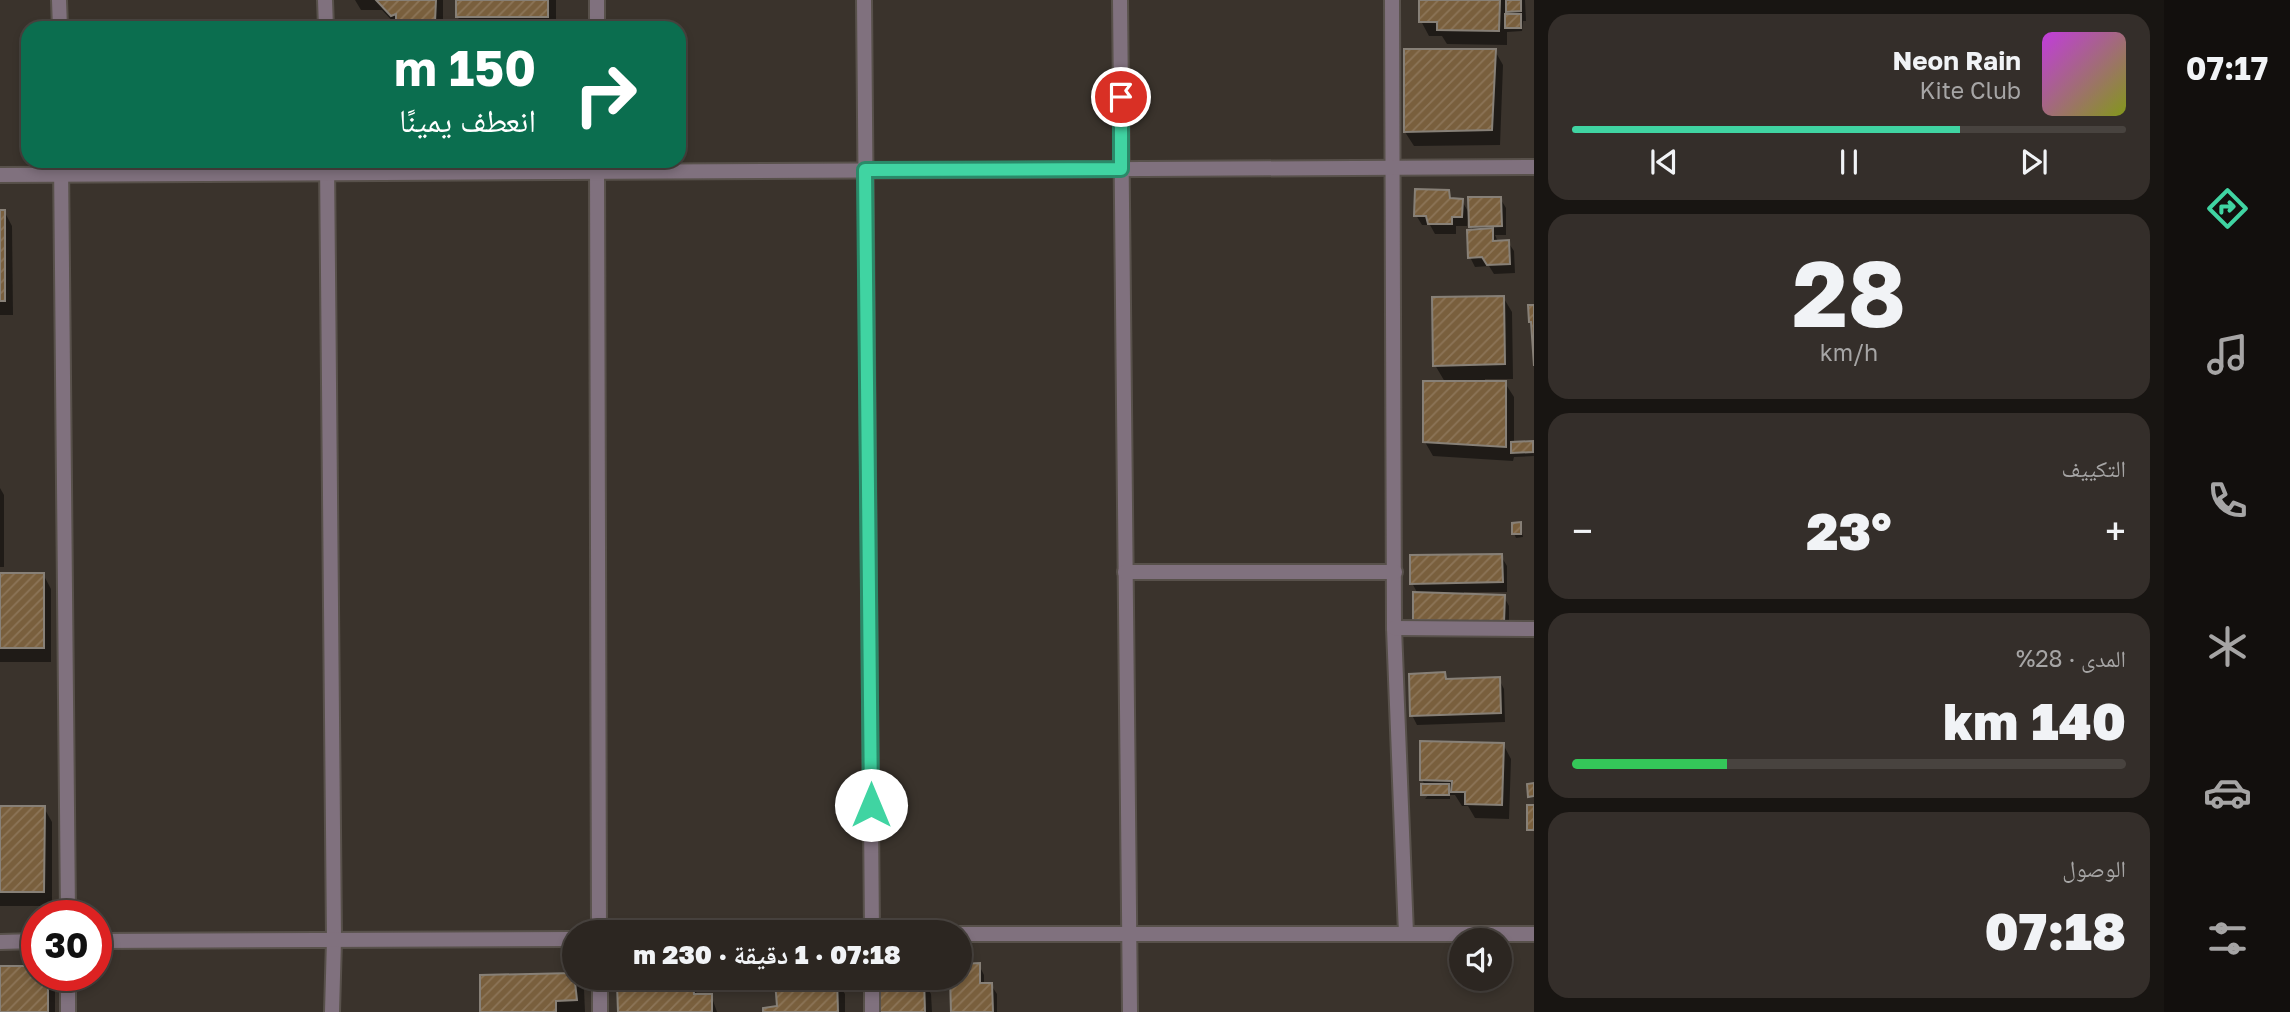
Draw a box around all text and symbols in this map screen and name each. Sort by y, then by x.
text: 150 m [394,38,536,97]
text: Neon Rain [1892,45,2021,76]
icon: right [560,49,651,140]
text: 07:17 [2186,49,2268,87]
pin [1091,67,1151,127]
text: Kite Club [1920,76,2021,104]
icon: arrive [1102,78,1140,116]
text: انعطف يمينًا [399,101,536,139]
icon: previous [1645,143,1683,181]
icon: pause [1830,143,1868,181]
icon: next [2015,143,2053,181]
icon: directions [2203,184,2252,233]
text: 28 [1792,238,1906,347]
icon: music [2203,330,2252,379]
text: km/h [1820,338,1878,366]
text: التكييف [2061,454,2126,482]
icon: phone [2203,476,2252,525]
text: 23° [1806,499,1892,561]
text: − [1572,508,1593,553]
text: + [2105,508,2126,553]
icon: climate [2203,622,2252,671]
text: المدى · 28% [2016,644,2126,672]
text: 140 km [1943,689,2126,751]
position arrow [834,768,908,842]
icon: car [2203,768,2252,817]
text: الوصول [2062,854,2126,882]
text: 07:18 [1985,899,2126,961]
speed limit sign: 30 [21,900,112,991]
icon: filters [2203,914,2252,963]
map controls [1449,928,1512,991]
button: sound [1449,928,1512,991]
text: 07:18 · 1 دقيقة · 230 m [633,939,901,970]

